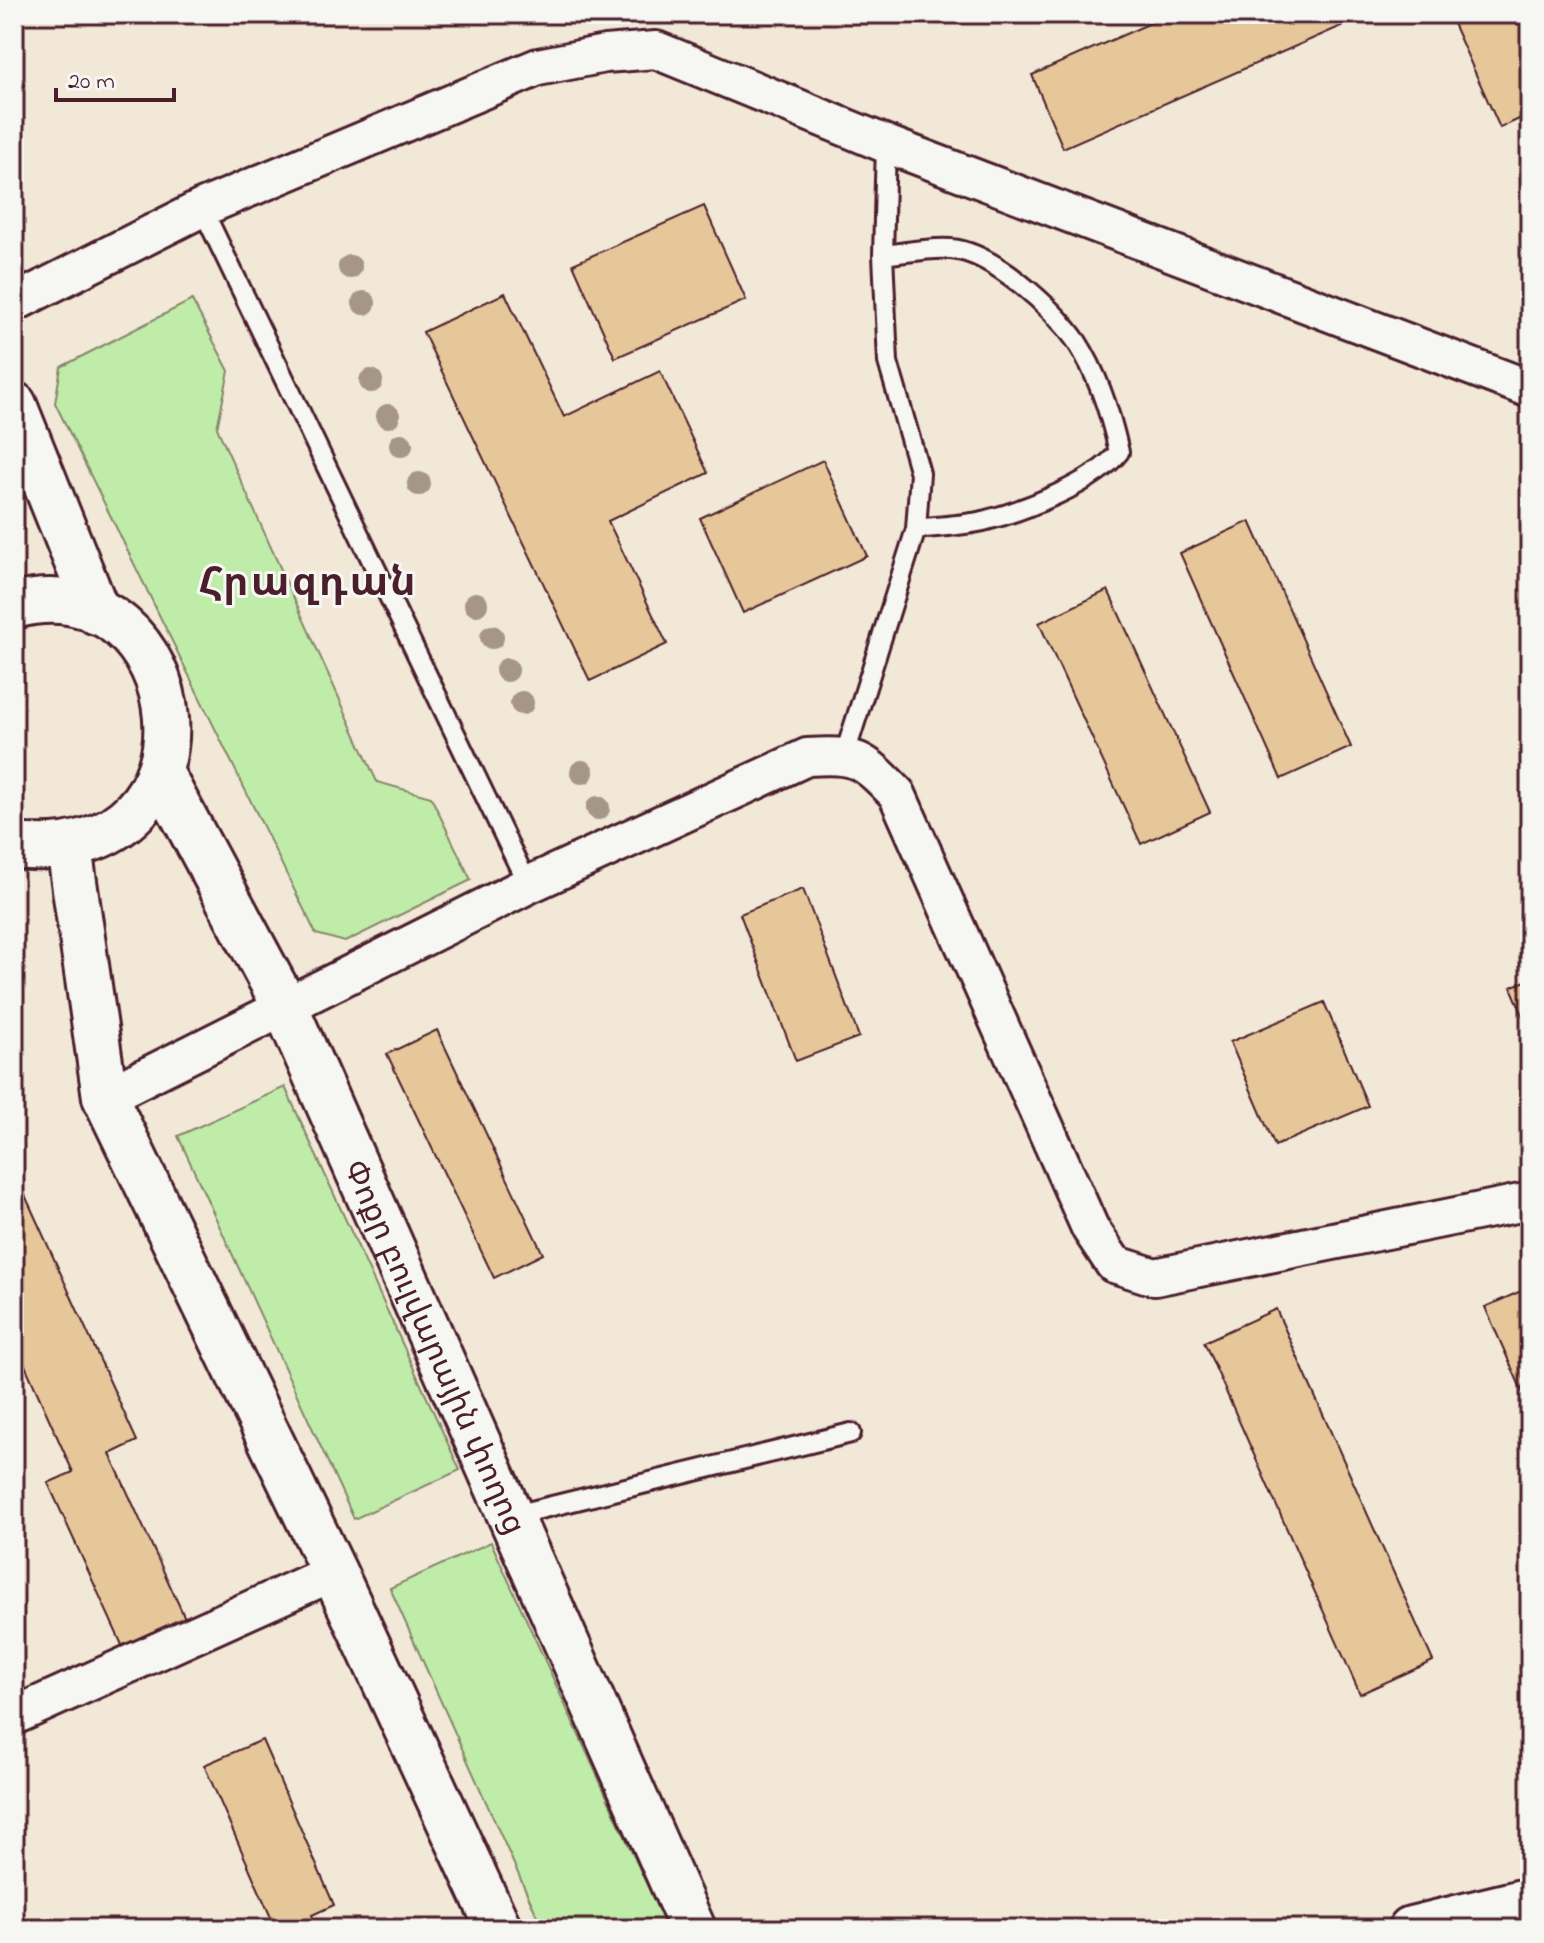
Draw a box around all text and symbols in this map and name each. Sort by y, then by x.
scale bar [56,52,174,102]
text: 20 m [68,65,115,100]
district label: Հրազդան [198,556,418,615]
street label: Փոքր բուլվարային փողոց [329,1154,536,1543]

